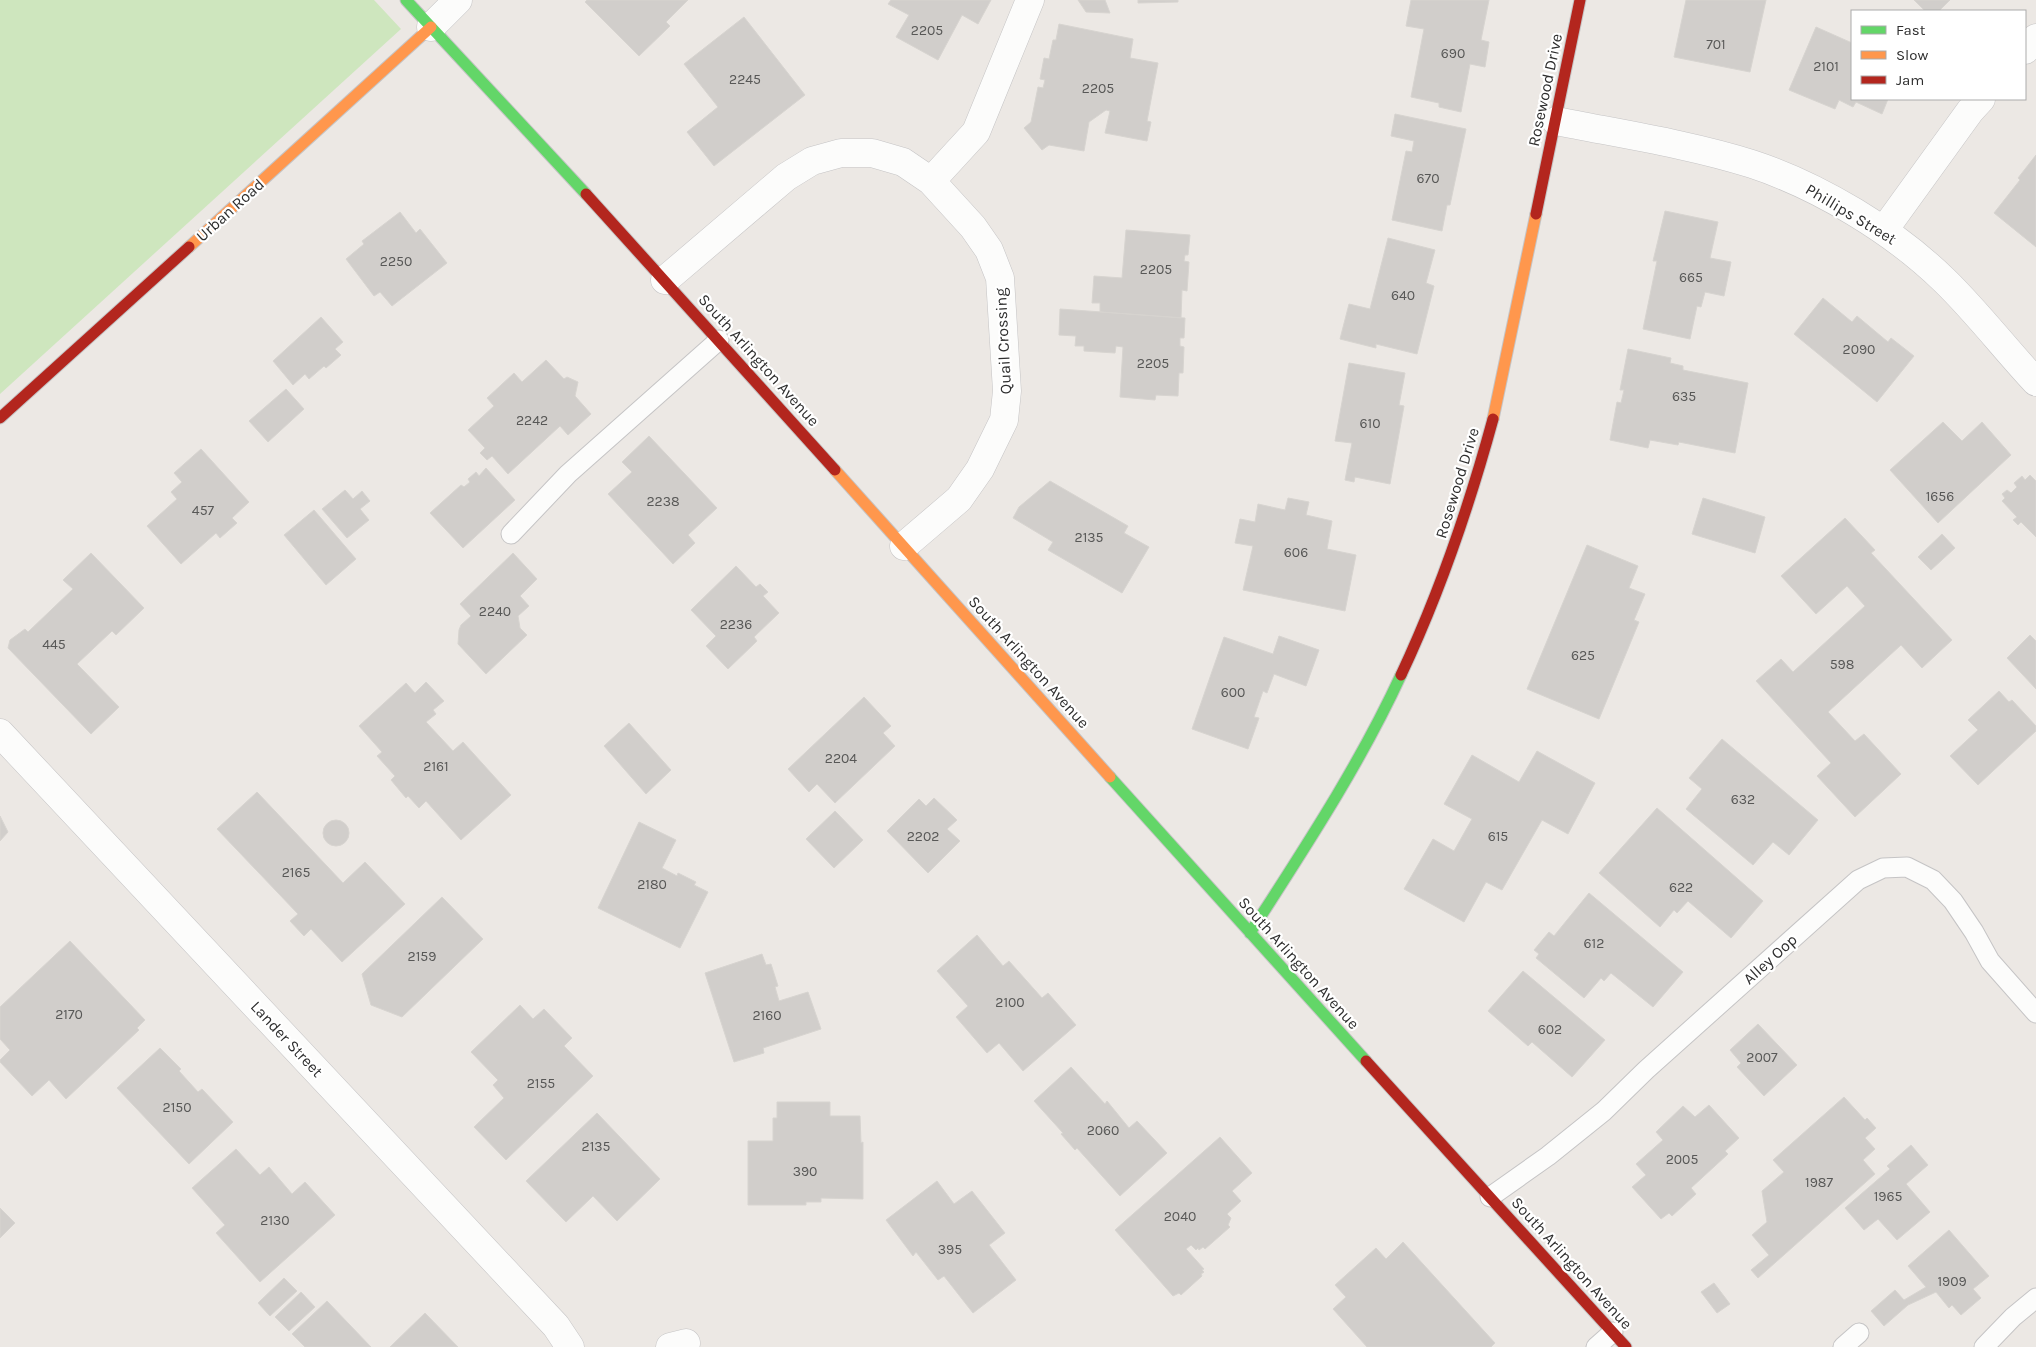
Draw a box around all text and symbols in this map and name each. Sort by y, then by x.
legend [1851,10,2026,100]
text: Fast [1896,21,1926,39]
house number: 2205 [911,22,943,39]
street label: Rosewood Drive [1524,32,1566,148]
house number: 701 [1706,36,1726,53]
house number: 690 [1441,45,1465,62]
text: Slow [1896,46,1928,64]
house number: 2101 [1813,58,1839,75]
house number: 2245 [729,71,761,88]
text: Jam [1896,71,1924,89]
house number: 2205 [1082,80,1114,97]
house number: 670 [1417,170,1439,187]
street label: Urban Road [192,175,268,245]
street label: Phillips Street [1802,179,1900,249]
house number: 2250 [380,253,412,270]
house number: 2205 [1140,261,1172,278]
house number: 665 [1679,269,1703,286]
street label: Quail Crossing [991,287,1015,395]
house number: 640 [1391,287,1415,304]
street label: South Arlington Avenue [695,290,823,430]
house number: 2090 [1843,341,1875,358]
house number: 2205 [1137,355,1169,372]
house number: 635 [1672,388,1696,405]
house number: 2242 [516,412,548,429]
house number: 610 [1360,415,1380,432]
street label: Rosewood Drive [1431,425,1483,541]
house number: 1656 [1926,488,1954,505]
house number: 2238 [646,493,680,510]
house number: 457 [192,502,215,519]
house number: 2135 [1075,529,1104,546]
house number: 606 [1284,544,1308,561]
street label: South Arlington Avenue [965,592,1093,732]
house number: 2240 [479,603,511,620]
house number: 2236 [720,616,752,633]
house number: 445 [42,636,66,653]
house number: 625 [1571,647,1595,664]
house number: 598 [1830,656,1854,673]
house number: 600 [1221,684,1245,701]
house number: 2204 [825,750,857,767]
house number: 2161 [423,758,449,775]
house number: 632 [1731,791,1755,808]
house number: 2202 [907,828,939,845]
house number: 615 [1488,828,1508,845]
house number: 2165 [282,864,310,881]
house number: 2180 [637,876,667,893]
house number: 622 [1669,879,1693,896]
street label: South Arlington Avenue [1235,893,1363,1033]
street label: Alley Oop [1739,930,1801,988]
house number: 612 [1584,935,1604,952]
house number: 2159 [408,948,436,965]
house number: 2100 [995,994,1025,1011]
street label: Lander Street [247,997,327,1081]
house number: 2170 [55,1006,83,1023]
house number: 2160 [752,1007,782,1024]
house number: 602 [1538,1021,1562,1038]
house number: 2007 [1746,1049,1778,1066]
house number: 2155 [527,1075,555,1092]
house number: 2150 [163,1099,191,1116]
house number: 2060 [1087,1122,1119,1139]
house number: 2135 [582,1138,611,1155]
house number: 2005 [1666,1151,1698,1168]
house number: 390 [793,1163,817,1180]
house number: 1987 [1805,1174,1833,1191]
house number: 1965 [1874,1188,1902,1205]
street label: South Arlington Avenue [1508,1193,1636,1333]
house number: 2040 [1164,1208,1196,1225]
house number: 2130 [260,1212,290,1229]
house number: 395 [938,1241,962,1258]
house number: 1909 [1937,1273,1967,1290]

